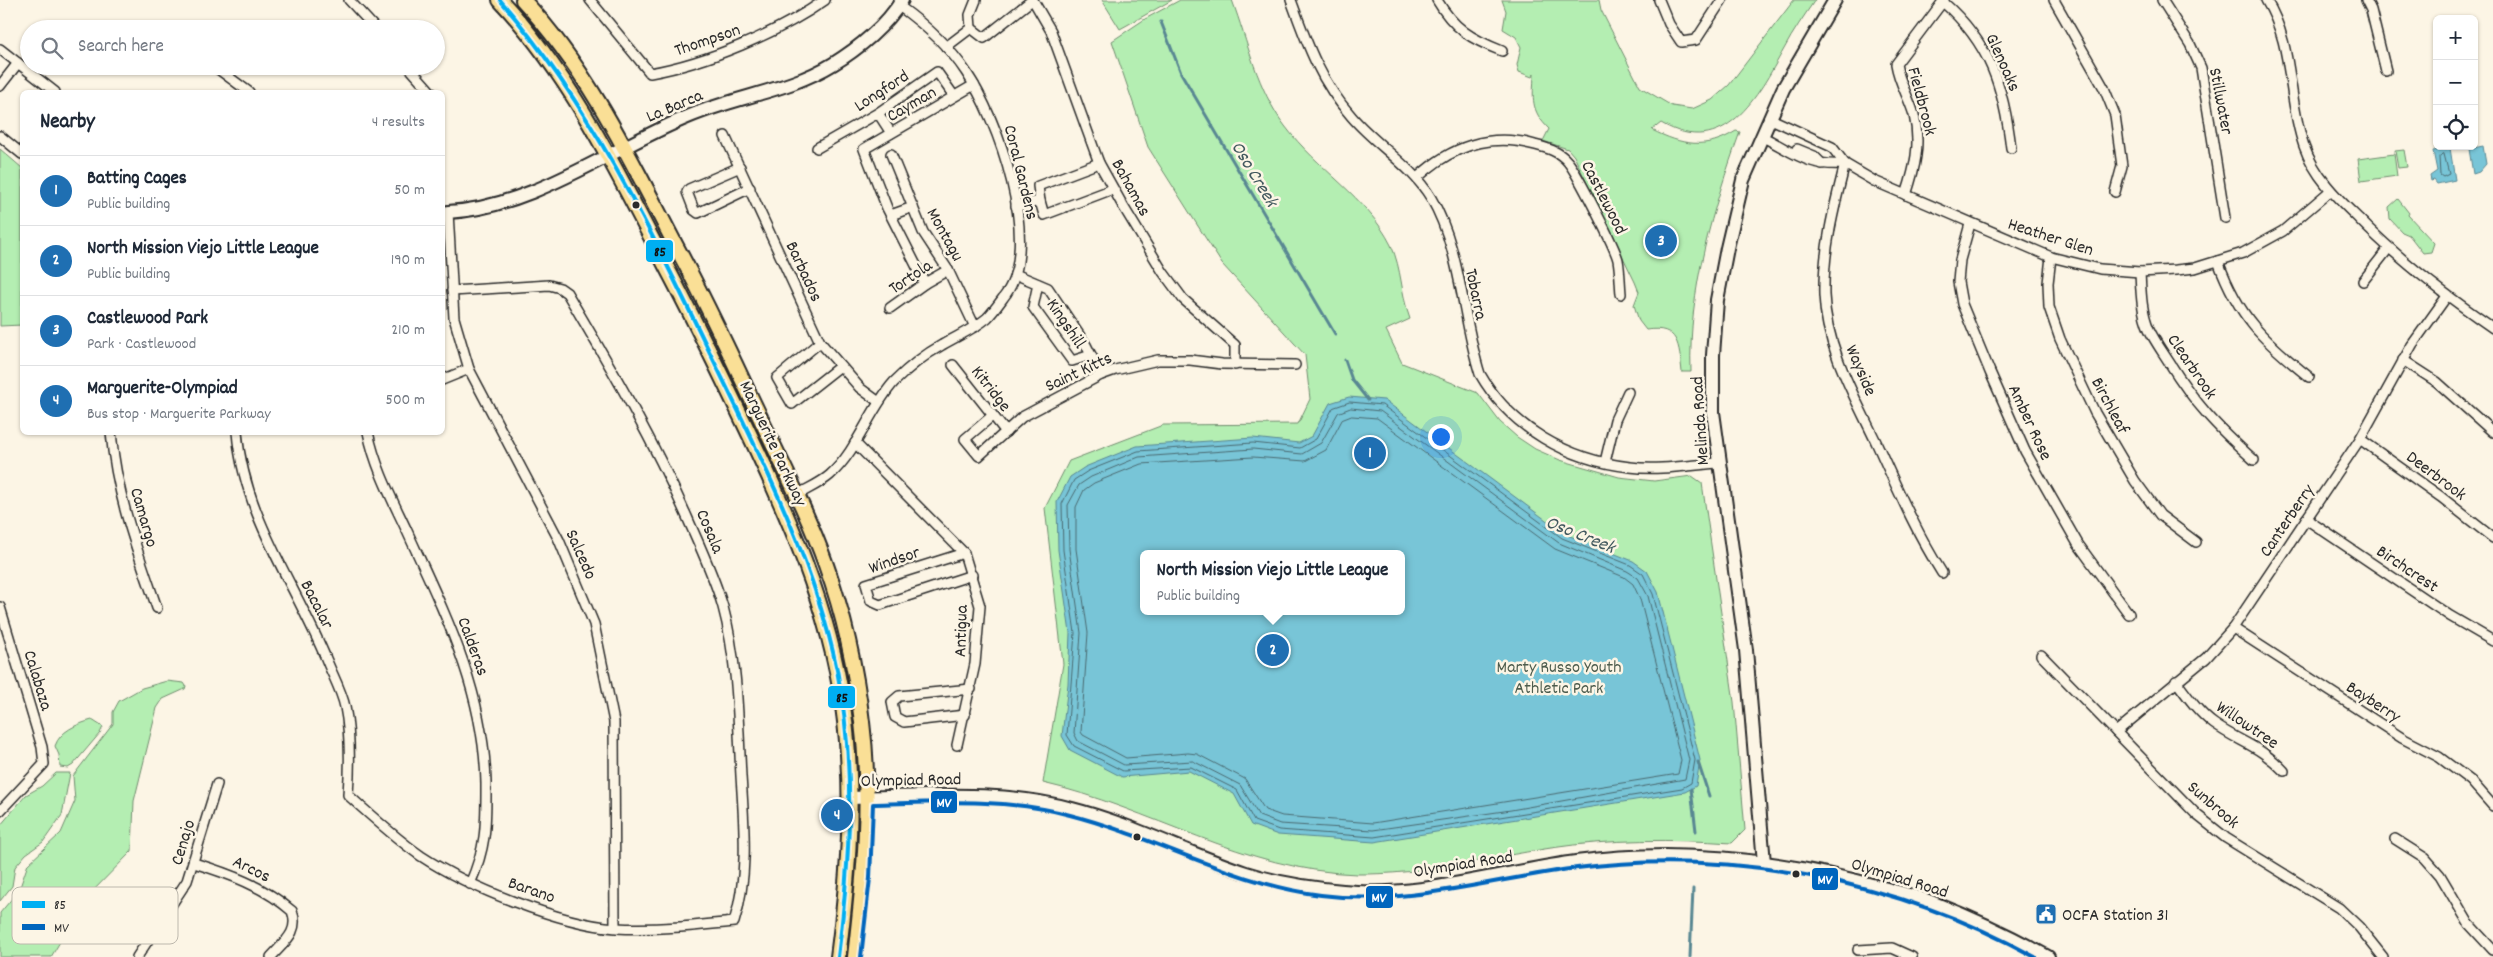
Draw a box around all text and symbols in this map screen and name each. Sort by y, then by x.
map controls [2433,15,2478,150]
button: + [2433,15,2478,60]
street label: Thompson [672,18,744,64]
search box [20,20,445,75]
street label: Glenoaks [1978,30,2026,96]
icon: search [38,34,66,62]
text: Search here [78,34,164,61]
button: − [2433,60,2478,105]
street label: Longford [850,65,915,119]
street label: Fieldbrook [1899,65,1942,139]
street label: Stillwater [2201,66,2238,137]
street label: Cayman [883,81,942,129]
street label: La Barca [643,84,708,130]
button: locate [2433,105,2478,150]
text: Nearby [40,108,95,138]
text: 4 results [372,111,425,134]
street label: Coral Gardens [996,123,1043,223]
water label: Oso Creek [1223,137,1284,215]
street label: Bahamas [1104,155,1156,221]
street label: Castlewood [1574,157,1632,239]
text: Batting Cages [87,166,187,193]
text: 1 [54,179,58,202]
text: 50 m [394,179,425,202]
text: Public building [87,193,170,216]
unlabelled marker [631,200,641,210]
street label: Montagu [919,204,969,266]
street label: Heather Glen [2004,213,2096,264]
pin: 3 [1645,222,1677,260]
text: North Mission Viejo Little League [87,236,319,263]
street label: Barbados [778,238,828,306]
line badge: 85 [645,239,674,263]
text: 85 [654,243,667,263]
text: 2 [53,249,60,272]
text: 190 m [391,249,425,272]
street label: Tortola [885,254,939,302]
text: Public building [87,263,170,286]
street label: Tobarra [1457,267,1492,323]
street label: Kingshill [1039,294,1091,355]
text: Castlewood Park [87,306,208,333]
text: 3 [52,319,60,342]
text: 210 m [391,319,425,342]
street label: Clearbrook [2160,330,2222,405]
text: Park · Castlewood [87,333,196,356]
street label: Wayside [1838,342,1882,400]
street label: Saint Kitts [1041,347,1117,400]
street label: Kitridge [964,361,1016,418]
street label: Birchleaf [2083,373,2134,440]
text: Marguerite-Olympiad [87,376,238,403]
street label: Melinda Road [1686,376,1717,466]
street label: Marguerite Parkway [732,377,812,512]
street label: Amber Rose [2000,381,2057,465]
text: 4 [53,389,59,412]
text: 500 m [385,389,425,412]
text: Bus stop · Marguerite Parkway [87,403,271,426]
your location [1428,424,1454,450]
pin: 1 [1354,434,1386,472]
street label: Deerbrook [2400,446,2471,508]
street label: Canterberry [2254,479,2322,563]
street label: Camargo [122,485,163,550]
street label: Cosala [688,506,729,558]
water label: Oso Creek [1541,510,1620,563]
street label: Salcedo [558,526,602,584]
street label: Birchcrest [2371,540,2443,600]
street label: Windsor [866,541,924,582]
popup [1140,550,1405,615]
text: North Mission Viejo Little League [1157,558,1388,585]
street label: Bacalar [293,576,339,634]
text: Public building [1157,585,1240,608]
street label: Antigua [949,604,976,658]
street label: Calderas [450,614,494,680]
pin: 2 [1257,631,1289,669]
street label: Calabaza [16,648,58,714]
park label: Marty Russo Youth Athletic Park [1497,656,1621,702]
street label: Bayberry [2340,676,2405,730]
line badge: 85 [827,685,856,709]
text: 85 [836,689,849,709]
street label: Willowtree [2210,696,2283,756]
street label: Olympiad Road [861,768,962,795]
street label: Sunbrook [2181,776,2244,836]
line badge: MV [930,790,958,814]
text: MV [937,794,952,814]
pin: 4 [821,796,853,834]
street label: Cenajo [166,817,203,869]
unlabelled marker [1132,832,1142,842]
street label: Olympiad Road [1412,845,1515,886]
street label: Arcos [228,850,274,890]
street label: Olympiad Road [1848,853,1951,906]
line badge: MV [1811,867,1839,891]
unlabelled marker [1791,869,1801,879]
text: MV [1818,871,1833,891]
street label: Barano [504,872,558,911]
line badge: MV [1365,885,1394,909]
legend [12,887,178,944]
text: MV [1372,889,1387,909]
text: 85 [54,896,66,916]
public building icon: OCFA Station 31 [2034,902,2058,926]
place label: OCFA Station 31 [2062,904,2169,929]
text: MV [54,919,69,939]

